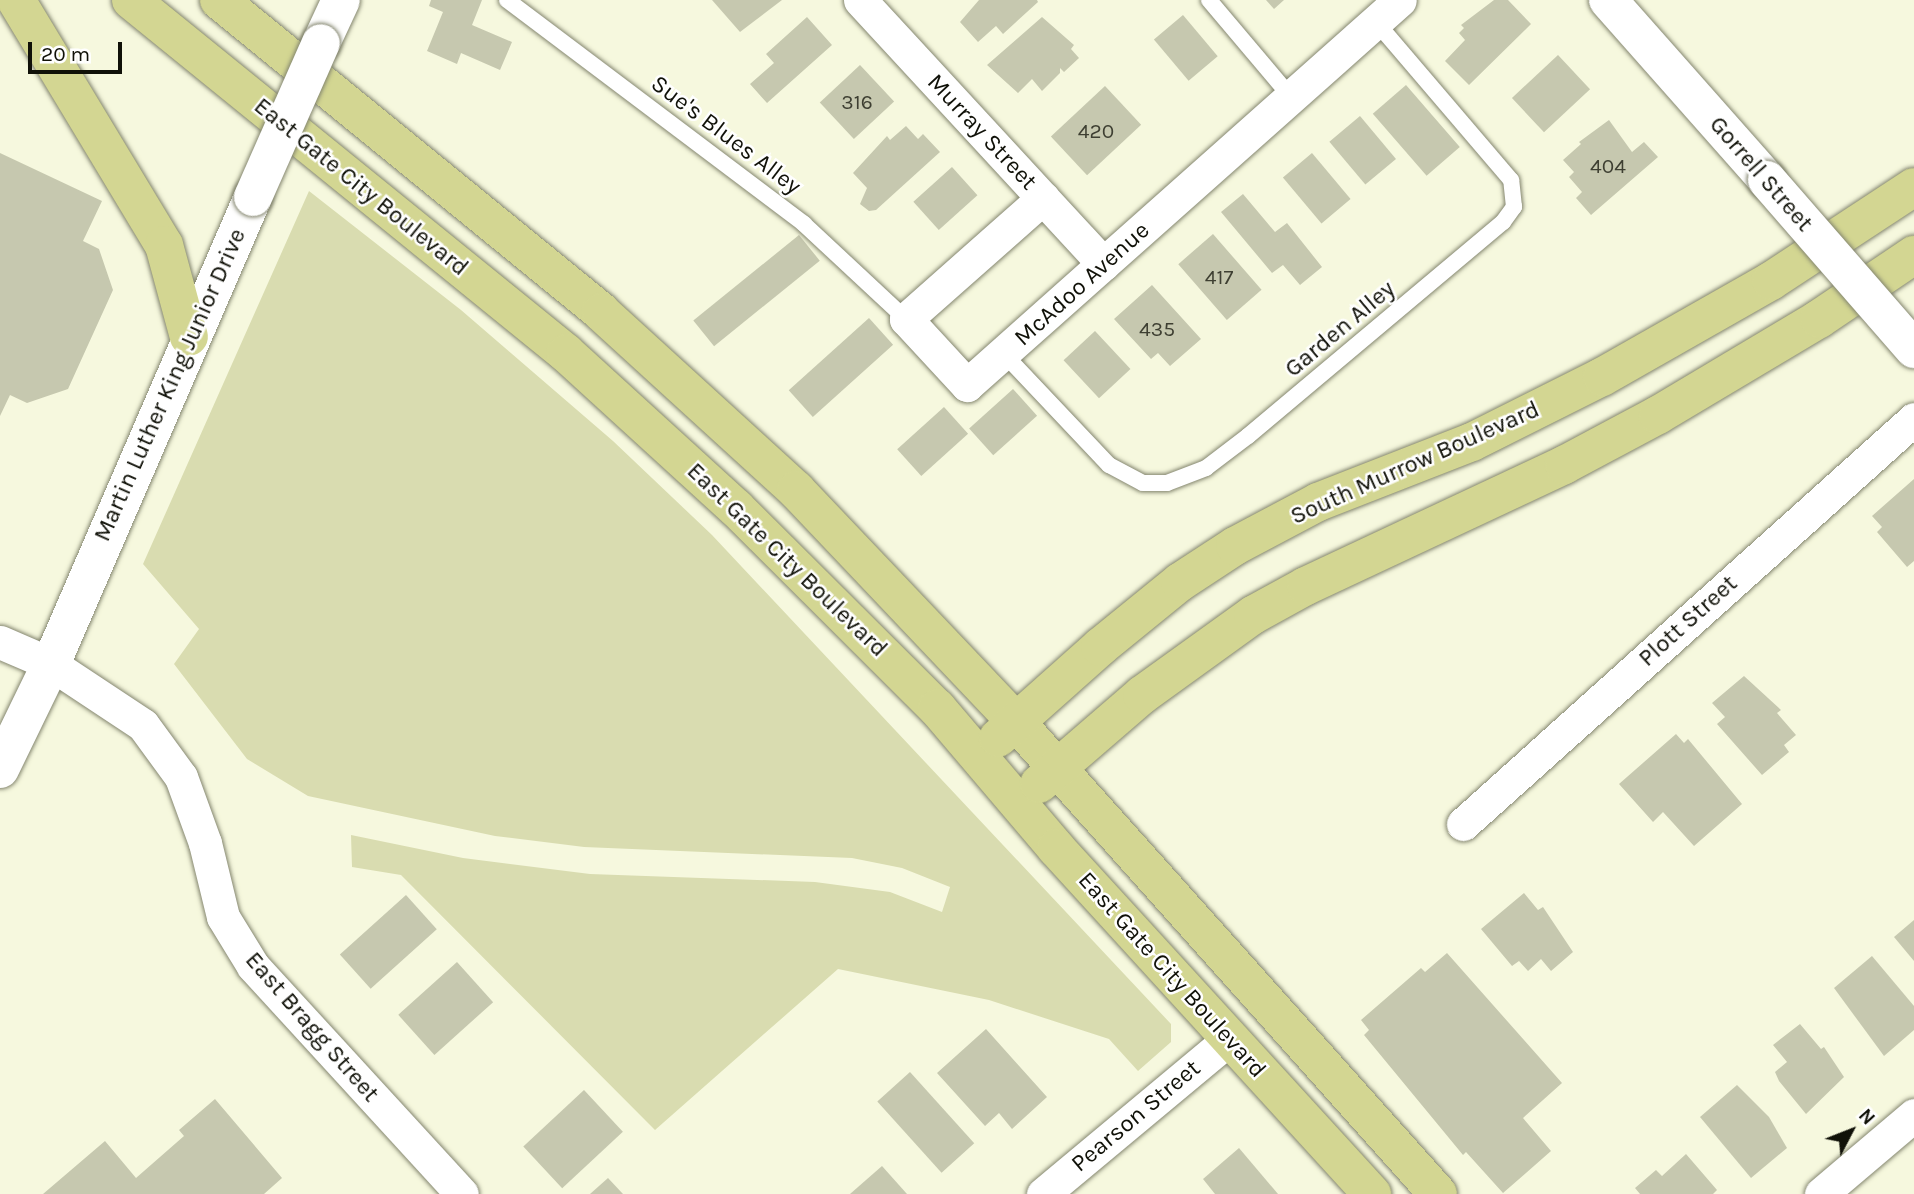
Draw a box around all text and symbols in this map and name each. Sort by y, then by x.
scale bar [32,28,126,72]
text: 20 m [41,42,90,66]
street label: Murray Street [921,68,1043,196]
street label: Sue's Blues Alley [645,69,807,201]
house number: 316 [841,89,873,115]
street label: East Gate City Boulevard [248,92,474,282]
street label: Gorrell Street [1703,110,1819,238]
house number: 420 [1078,118,1114,144]
house number: 404 [1590,153,1626,179]
street label: McAdoo Avenue [1009,216,1155,352]
street label: Martin Luther King Junior Drive [88,224,252,546]
house number: 417 [1205,264,1233,290]
street label: Garden Alley [1279,275,1401,383]
house number: 435 [1139,316,1175,342]
street label: South Murrow Boulevard [1286,395,1544,531]
street label: East Gate City Boulevard [681,457,893,663]
street label: Plott Street [1633,569,1743,673]
street label: East Gate City Boulevard [1072,866,1272,1084]
street label: East Bragg Street [239,946,385,1108]
street label: Pearson Street [1066,1054,1206,1178]
north arrow [1816,1096,1886,1166]
text: N [1854,1105,1879,1129]

